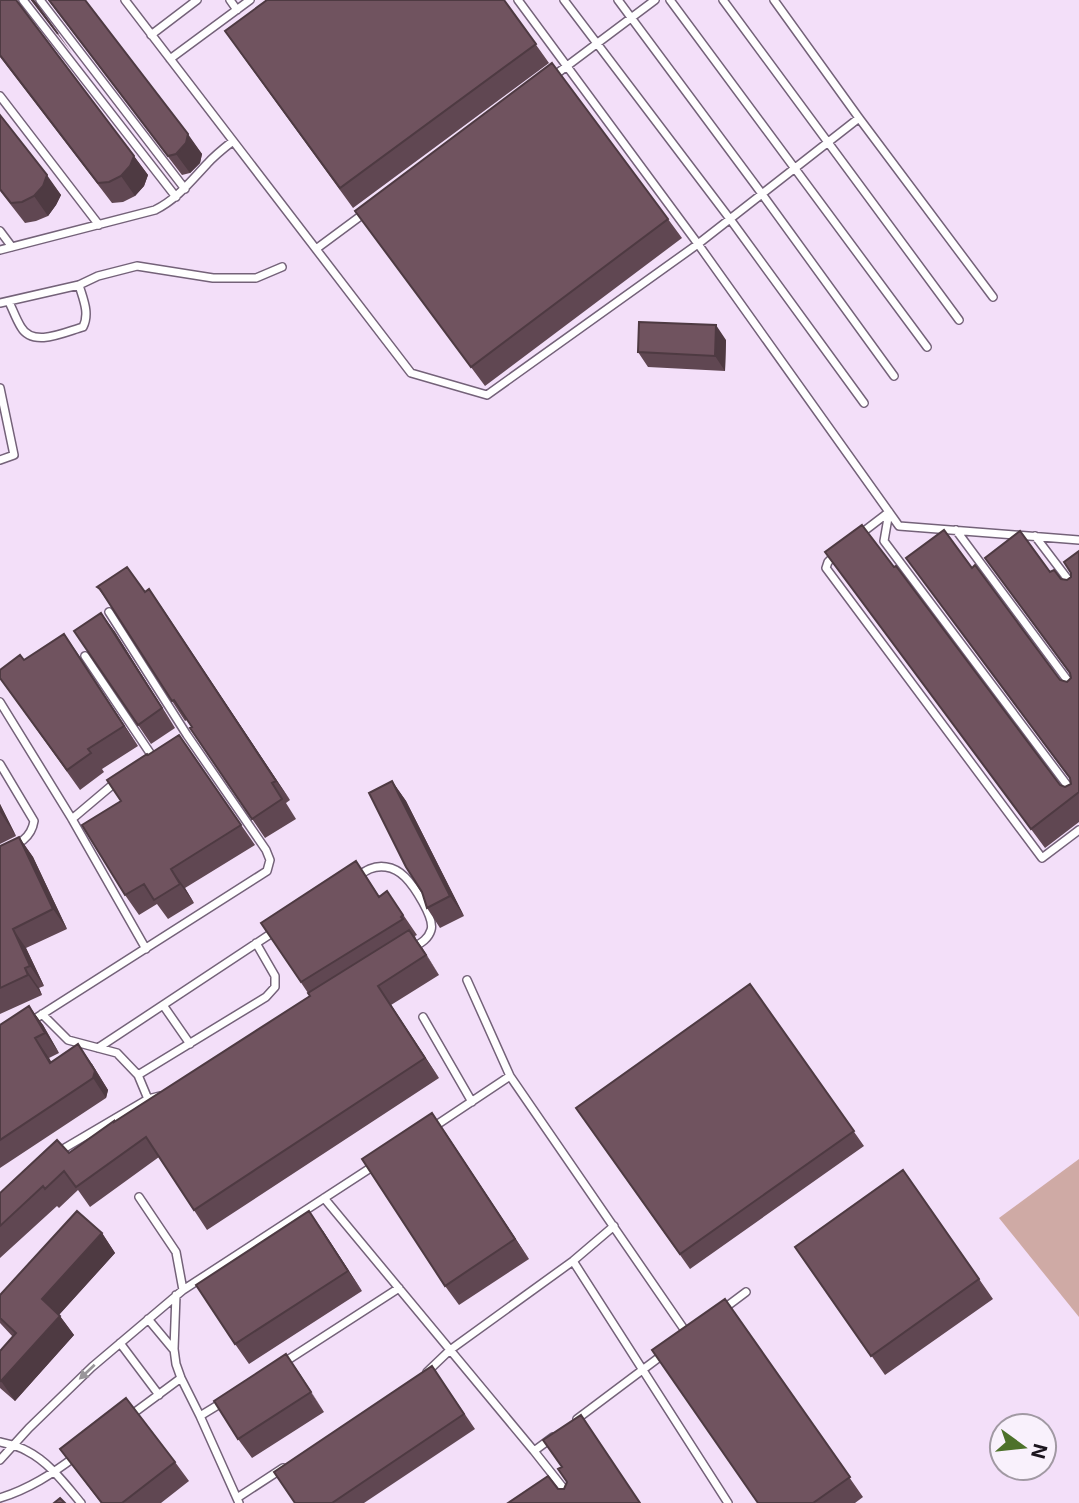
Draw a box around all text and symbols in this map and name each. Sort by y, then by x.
one-way arrow [79,1363,96,1379]
north arrow [988,1412,1058,1482]
text: N [1026,1441,1052,1461]

